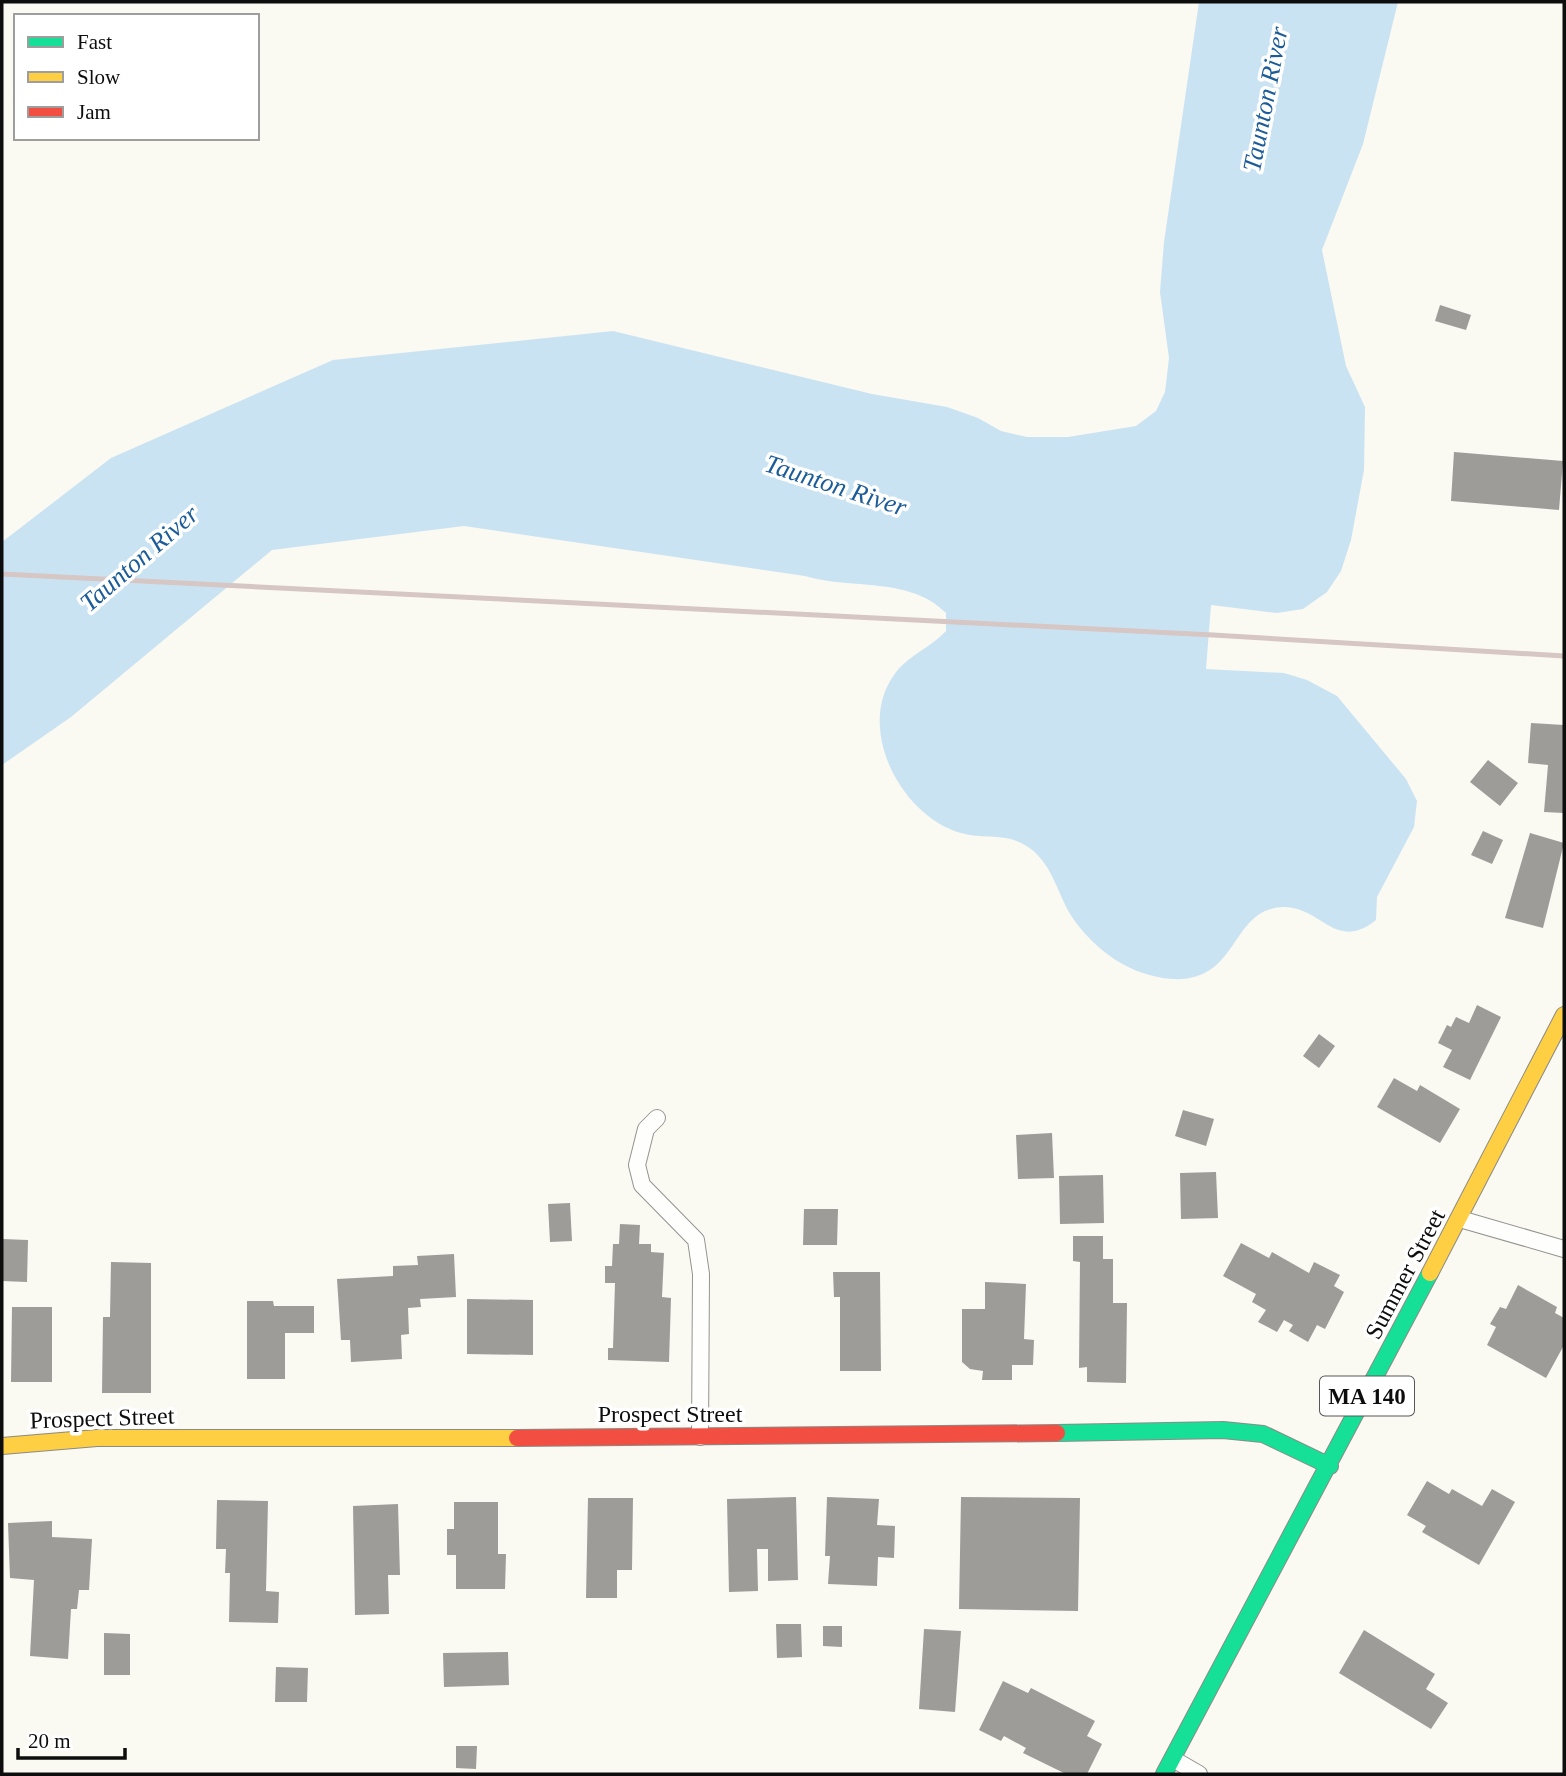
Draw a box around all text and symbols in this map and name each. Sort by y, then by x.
legend [14,14,259,140]
water label: Taunton River [1237,23,1294,174]
text: Fast [77,30,112,54]
text: Slow [77,65,121,89]
text: Jam [77,100,111,124]
water label: Taunton River [761,449,911,522]
water label: Taunton River [74,499,205,618]
street label: Summer Street [1360,1204,1450,1343]
road number: MA 140 [1320,1376,1414,1415]
street label: Prospect Street [598,1401,743,1427]
street label: Prospect Street [29,1402,175,1434]
scale bar [18,1716,124,1760]
text: 20 m [28,1729,71,1753]

